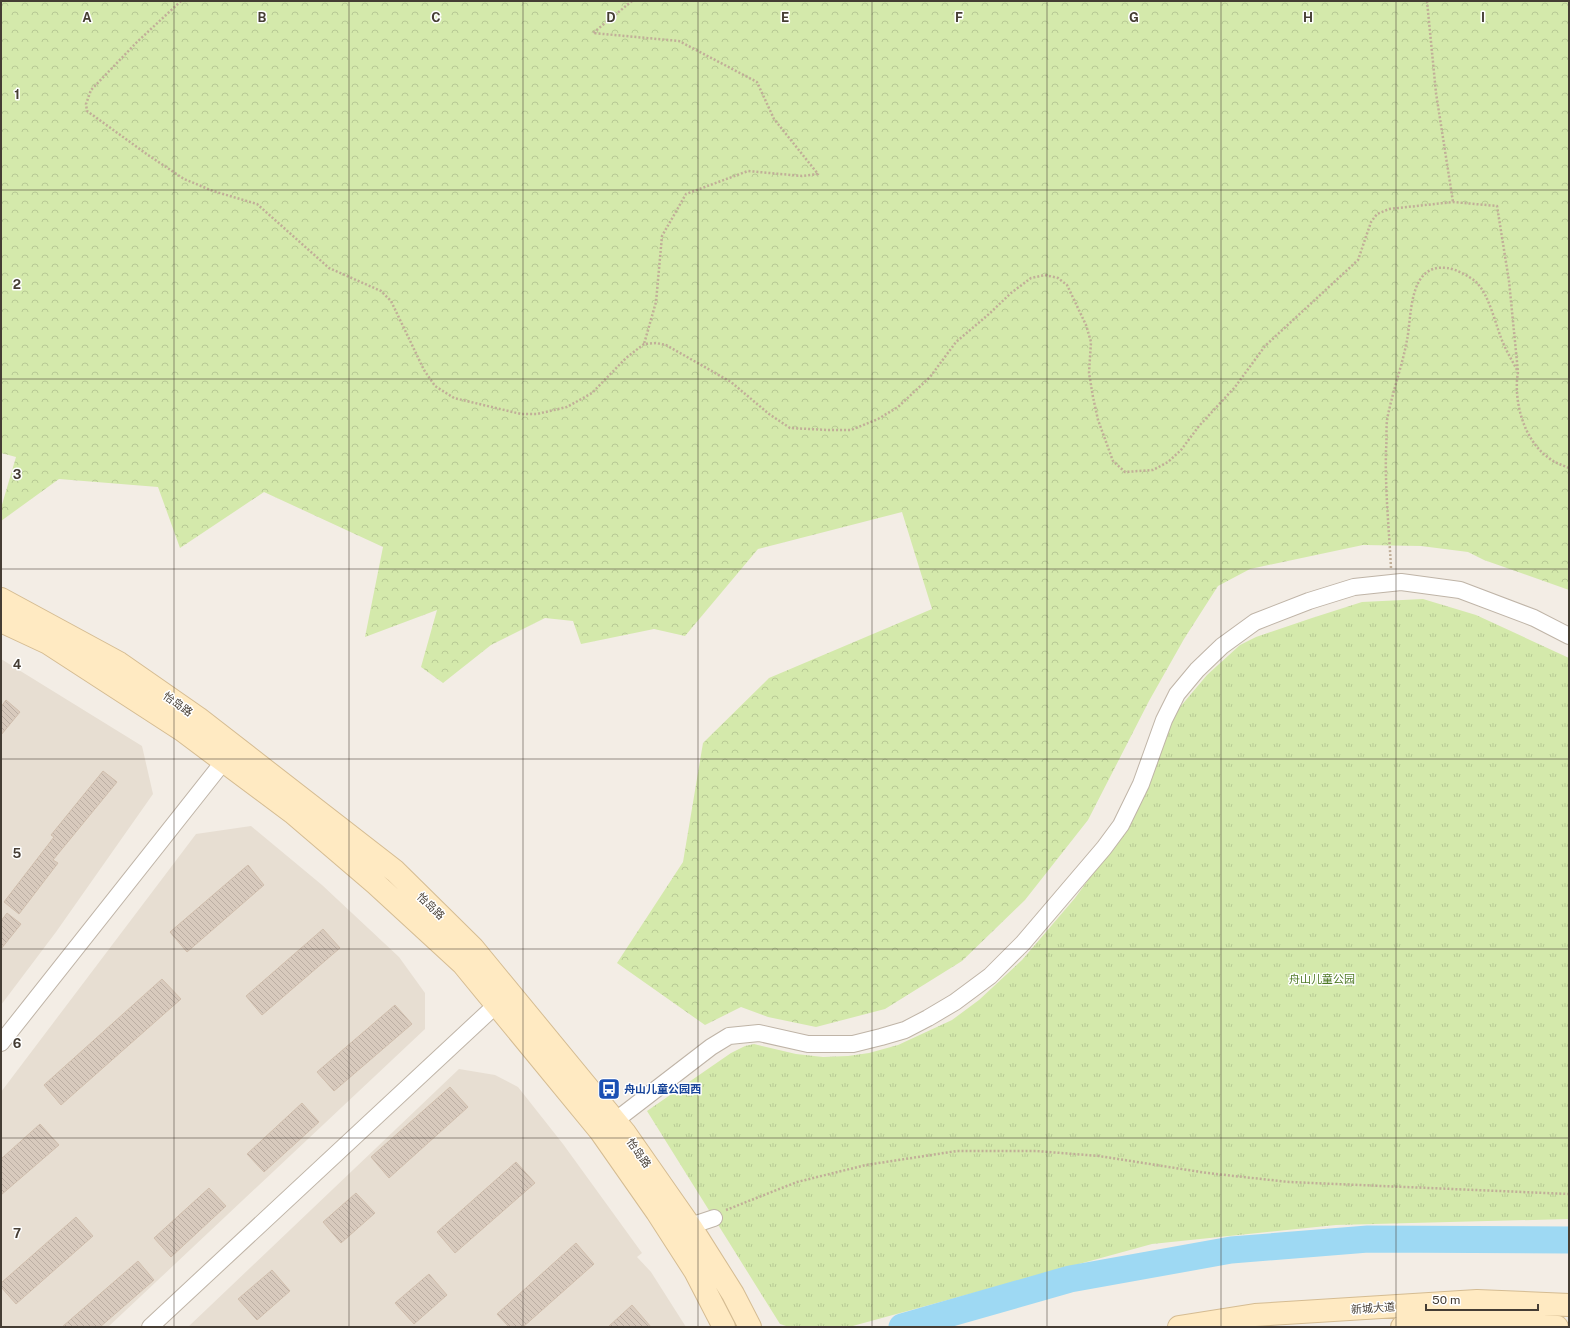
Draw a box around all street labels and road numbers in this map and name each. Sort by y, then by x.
street label: 怡岛路 [161,690,195,718]
street label: 怡岛路 [415,890,447,922]
street label: 怡岛路 [625,1136,653,1170]
street label: 新城大道 [1351,1300,1395,1316]

